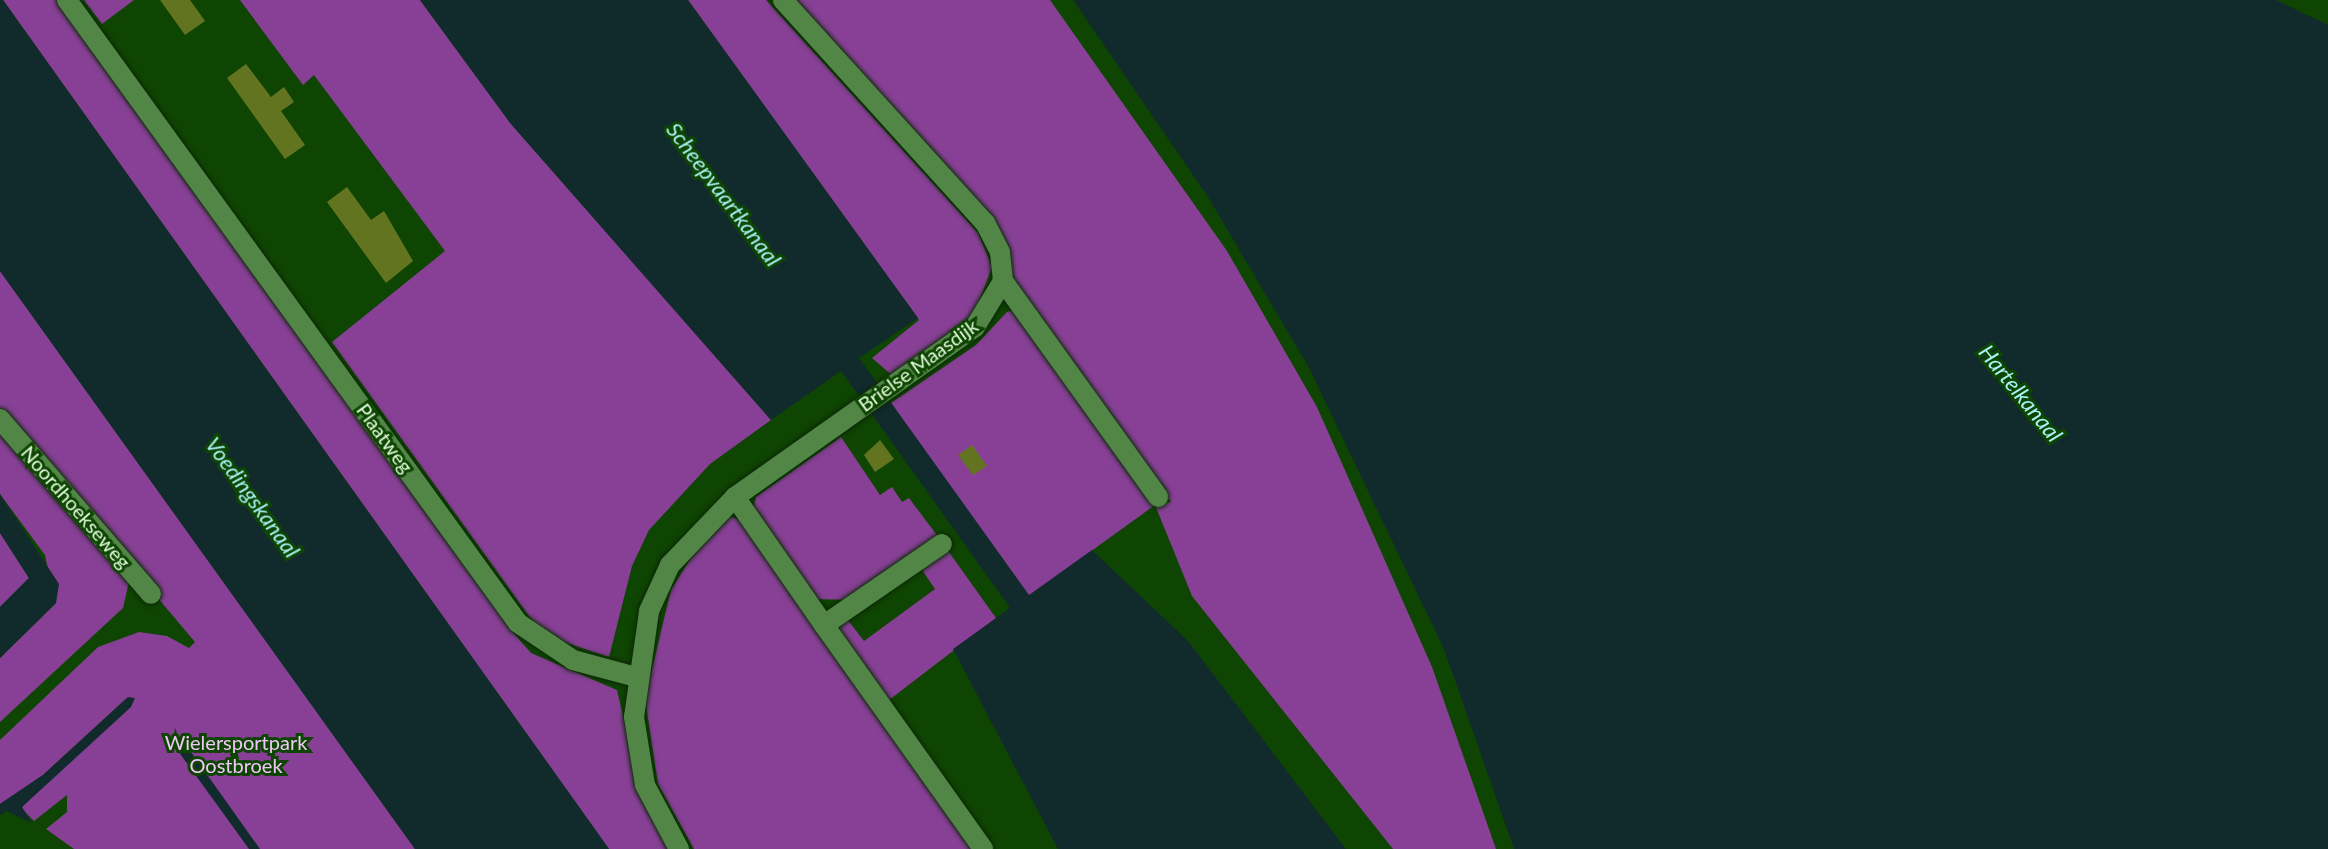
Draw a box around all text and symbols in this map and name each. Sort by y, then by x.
water label: Scheepvaartkanaal [661,117,787,271]
street label: Brielse Maasdijk [853,314,983,416]
water label: Hartelkanaal [1974,339,2068,447]
street label: Plaatweg [352,399,418,477]
water label: Voedingskanaal [200,432,306,562]
street label: Noordhoekseweg [16,441,136,573]
park label: Wielersportpark Oostbroek [165,730,307,777]

